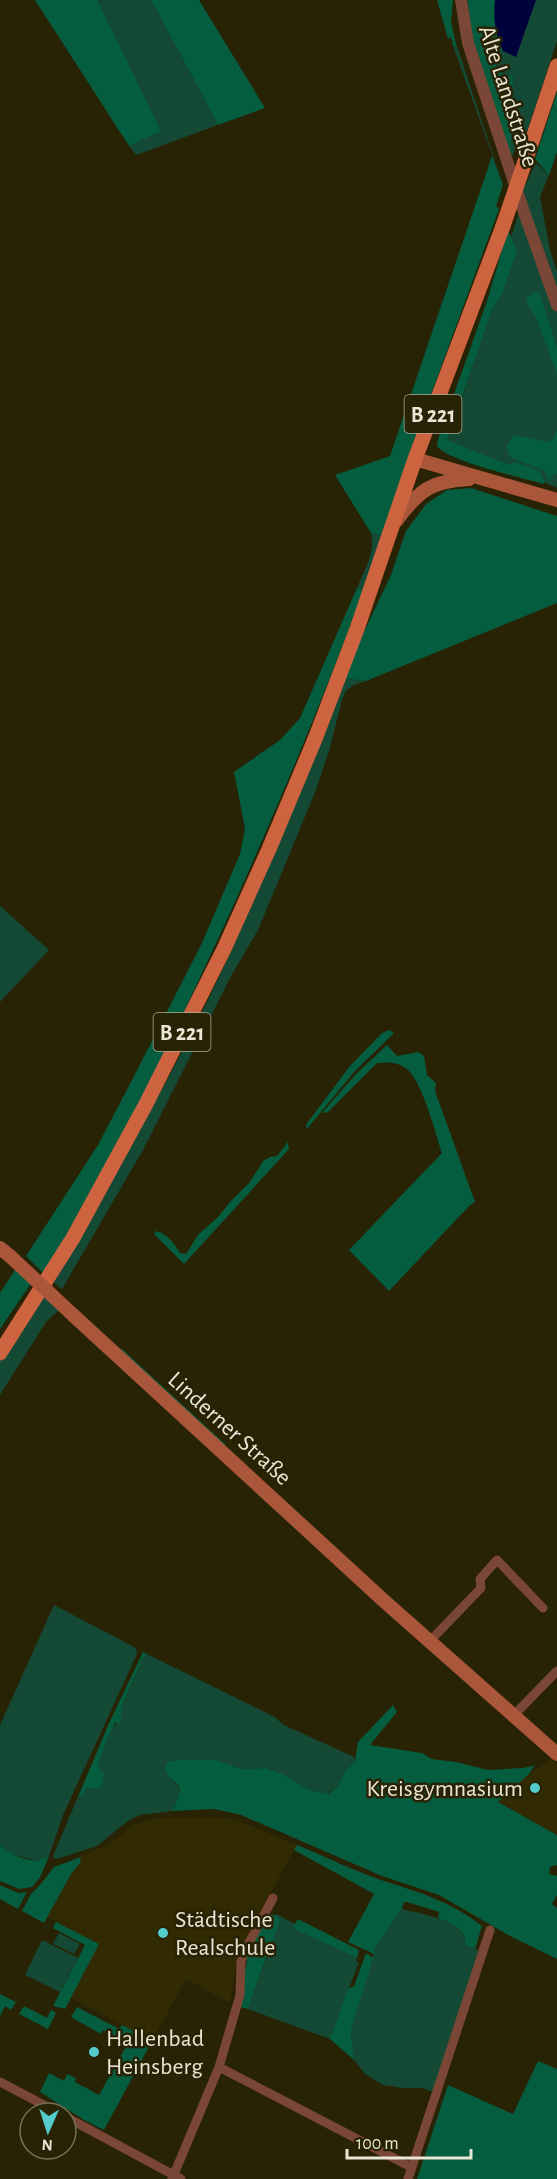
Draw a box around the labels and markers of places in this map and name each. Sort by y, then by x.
place label: Kreisgymnasium [366,1777,523,1801]
marker: Kreisgymnasium [528,1781,542,1795]
place label: Städtische Realschule [175,1908,275,1960]
marker: Städtische Realschule [156,1926,170,1940]
place label: Hallenbad Heinsberg [106,2027,204,2079]
marker: Hallenbad Heinsberg [87,2045,101,2059]

